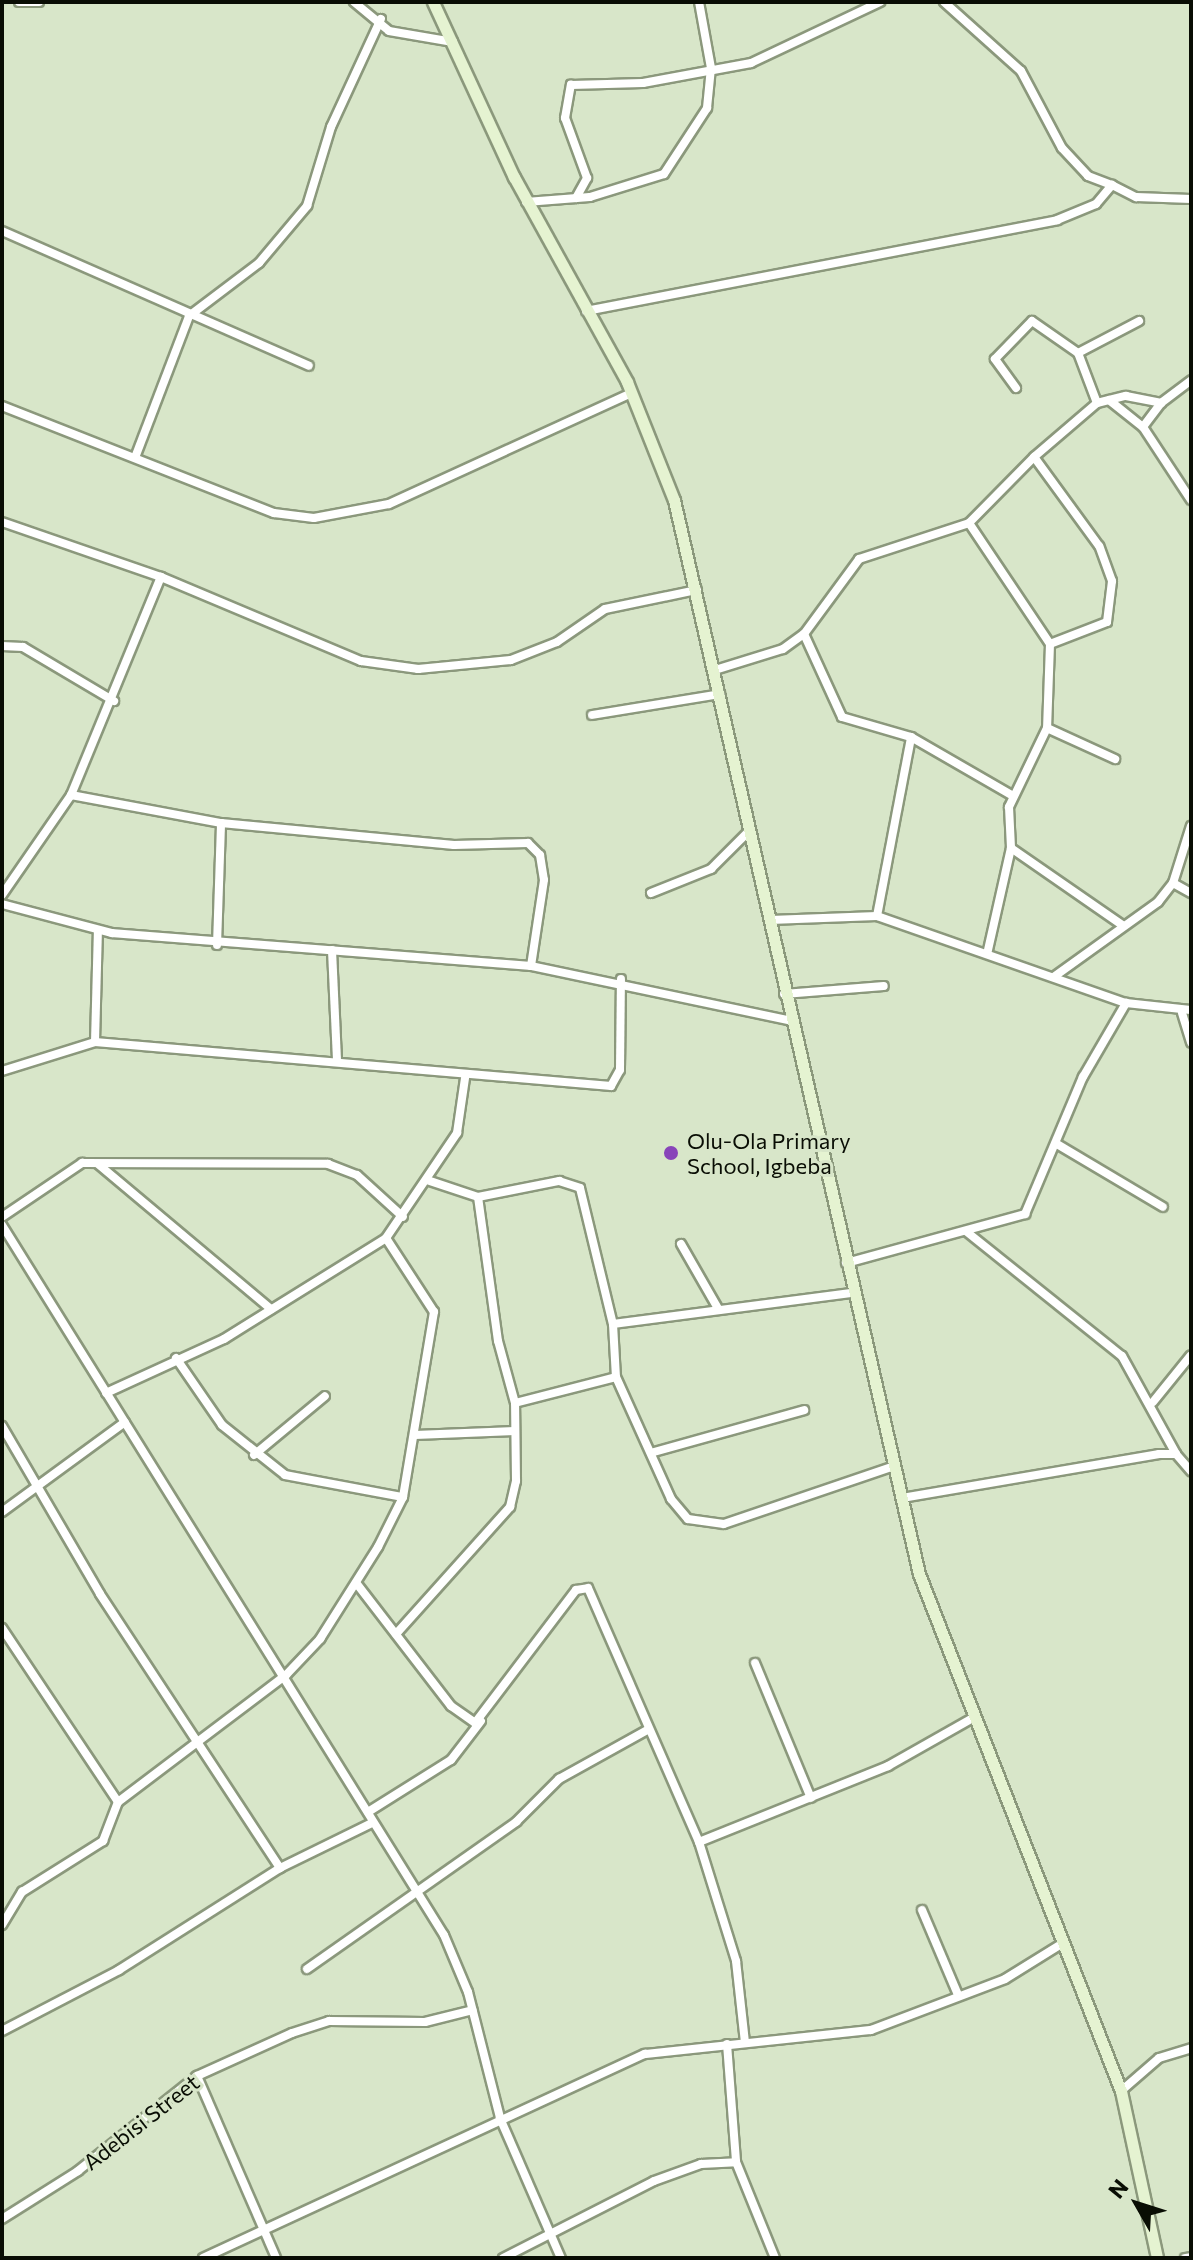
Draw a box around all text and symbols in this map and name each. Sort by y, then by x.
place label: Olu-Ola Primary School, Igbeba [687,1127,851,1178]
marker: Olu-Ola Primary School, Igbeba [662,1144,680,1162]
street label: Adebisi Street [78,2069,204,2175]
north arrow [1097,2164,1177,2244]
text: N [1102,2174,1134,2203]

